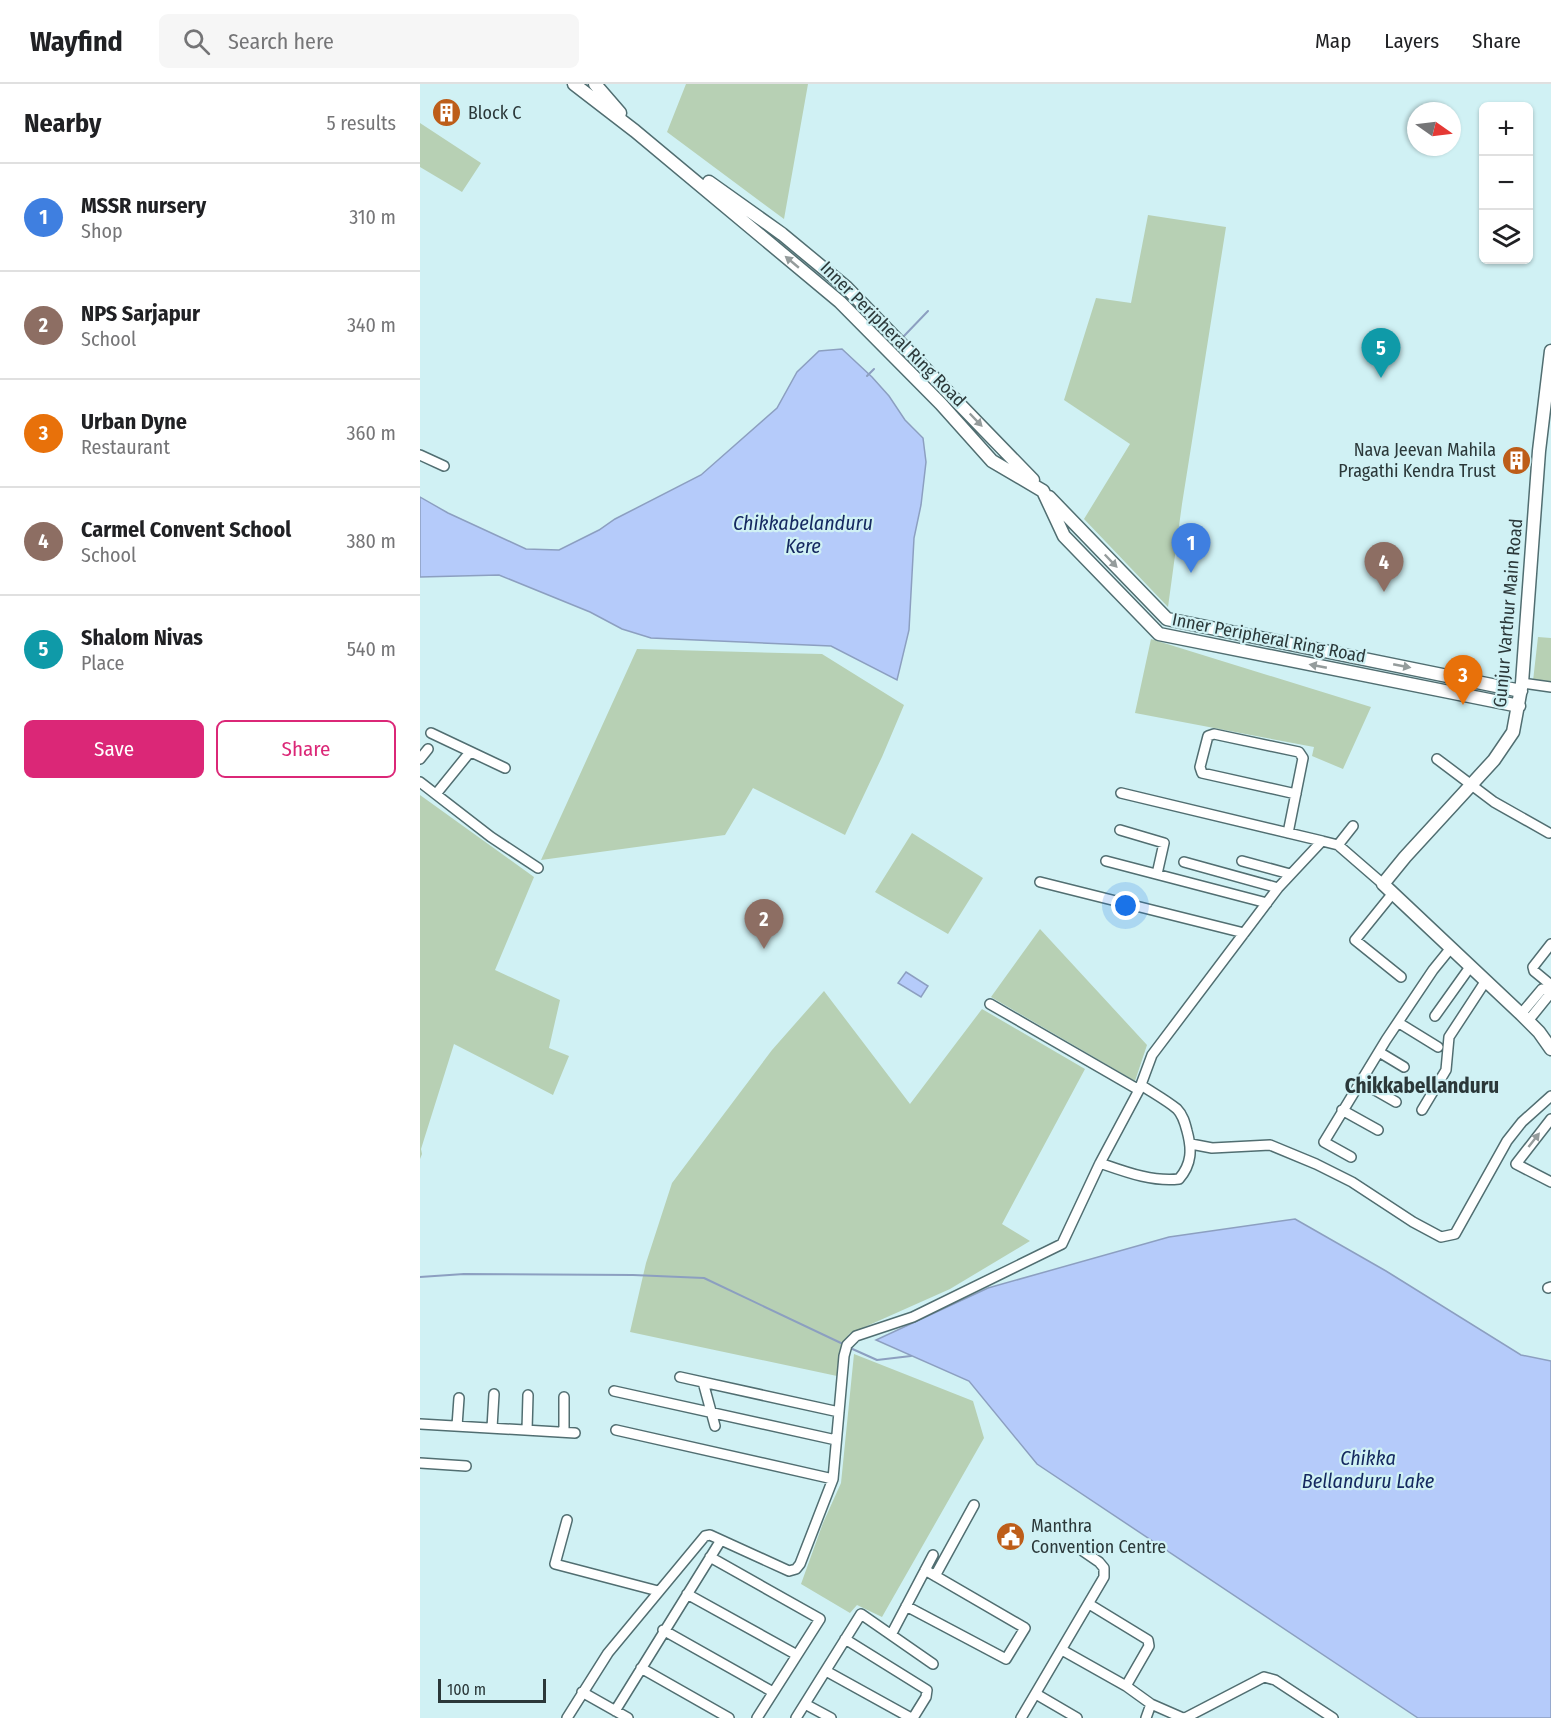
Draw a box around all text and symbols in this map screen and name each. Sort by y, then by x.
search box [159,14,579,68]
text: Wayfind [30,25,123,58]
icon: search [180,25,213,58]
text: Search here [228,28,334,55]
text: Map [1315,28,1351,54]
text: Layers [1384,28,1439,54]
text: Share [1472,28,1521,54]
building icon: Block C [431,97,463,129]
place label: Block C [468,102,521,124]
north arrow [1407,102,1461,156]
map controls [1479,102,1533,264]
button: + [1479,102,1533,156]
text: Nearby [24,108,101,139]
text: 5 results [326,111,396,135]
button: − [1479,156,1533,210]
text: MSSR nursery [81,192,206,219]
text: 1 [39,205,48,229]
text: 310 m [349,205,396,229]
button: layers [1479,210,1533,264]
text: Shop [81,219,123,243]
one-way arrow [784,255,800,268]
street label: Inner Peripheral Ring Road [816,257,970,411]
text: NPS Sarjapur [81,300,200,327]
text: 2 [39,313,48,337]
text: 340 m [347,313,396,337]
text: School [81,327,136,351]
pin: 5 [1362,328,1400,378]
text: Urban Dyne [81,408,187,435]
one-way arrow [968,412,982,426]
text: 3 [39,421,48,445]
text: 360 m [347,421,396,445]
text: Restaurant [81,435,170,459]
place label: Nava Jeevan Mahila Pragathi Kendra Trust [1338,439,1496,482]
building icon: Nava Jeevan Mahila Pragathi Kendra Trust [1501,444,1533,476]
water label: Chikkabelanduru Kere [733,511,873,558]
text: Carmel Convent School [81,516,291,543]
street label: Gunjur Varthur Main Road [1489,518,1527,708]
pin: 1 [1172,524,1210,573]
text: 4 [38,529,49,553]
text: 380 m [346,529,396,553]
pin: 4 [1364,542,1404,592]
text: School [81,543,136,567]
one-way arrow [1103,553,1117,567]
street label: Inner Peripheral Ring Road [1170,608,1368,668]
text: Shalom Nivas [81,624,203,651]
text: 5 [39,637,48,661]
text: 540 m [347,637,396,661]
text: Place [81,651,124,675]
pin: 3 [1444,656,1482,705]
one-way arrow [1308,661,1327,670]
one-way arrow [1393,662,1412,671]
button: Save [24,720,204,778]
button: Share [216,720,396,778]
your location [1111,891,1140,920]
pin: 2 [744,900,784,949]
district label: Chikkabellanduru [1345,1073,1499,1099]
one-way arrow [1528,1133,1540,1148]
water label: Chikka Bellanduru Lake [1302,1446,1435,1493]
place label: Manthra Convention Centre [1031,1515,1166,1558]
public building icon: Manthra Convention Centre [994,1520,1026,1552]
scale bar [438,1676,546,1704]
text: 100 m [447,1680,486,1699]

